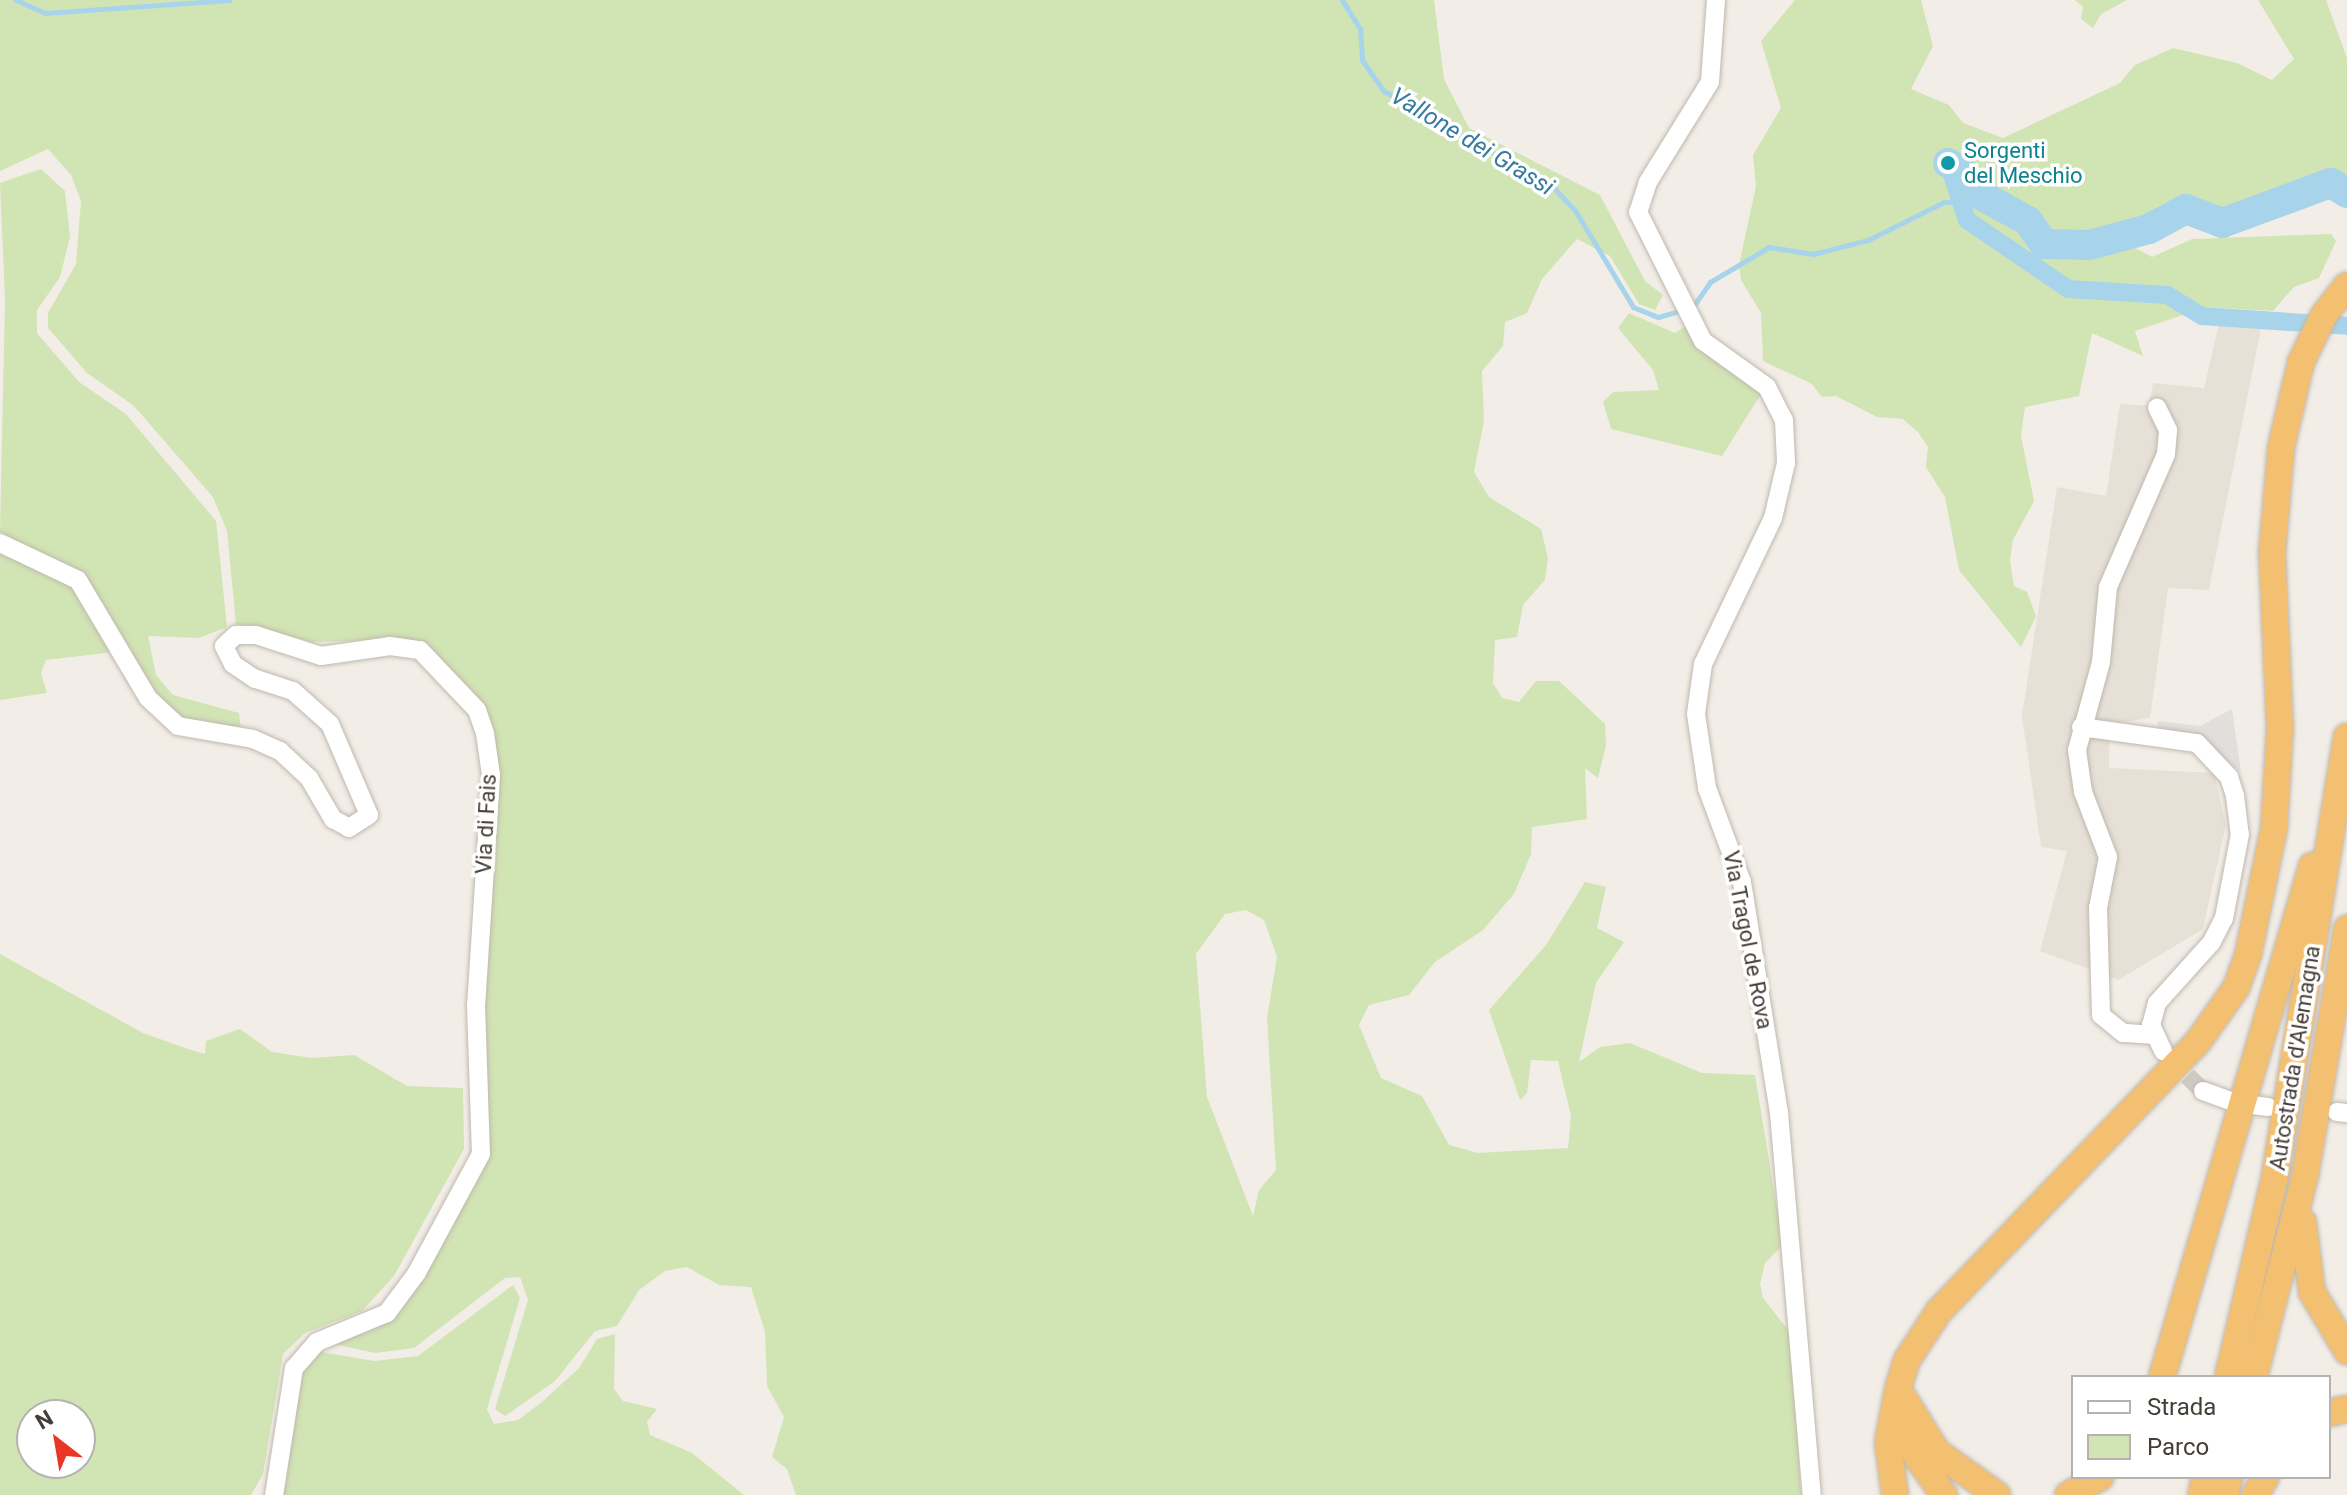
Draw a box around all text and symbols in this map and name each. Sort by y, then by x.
water label: Vallone dei Grassi [1385,82,1559,202]
place label: Sorgenti del Meschio [1964,137,2083,188]
marker: Sorgenti del Meschio [1939,154,1957,172]
street label: Via di Fais [470,773,502,875]
street label: Via Tragol de Rova [1718,848,1778,1032]
street label: Autostrada d'Alemagna [2264,944,2326,1172]
legend [2071,1375,2331,1479]
text: Strada [2147,1393,2216,1421]
north arrow [16,1399,96,1479]
text: N [31,1405,58,1434]
text: Parco [2147,1433,2209,1461]

